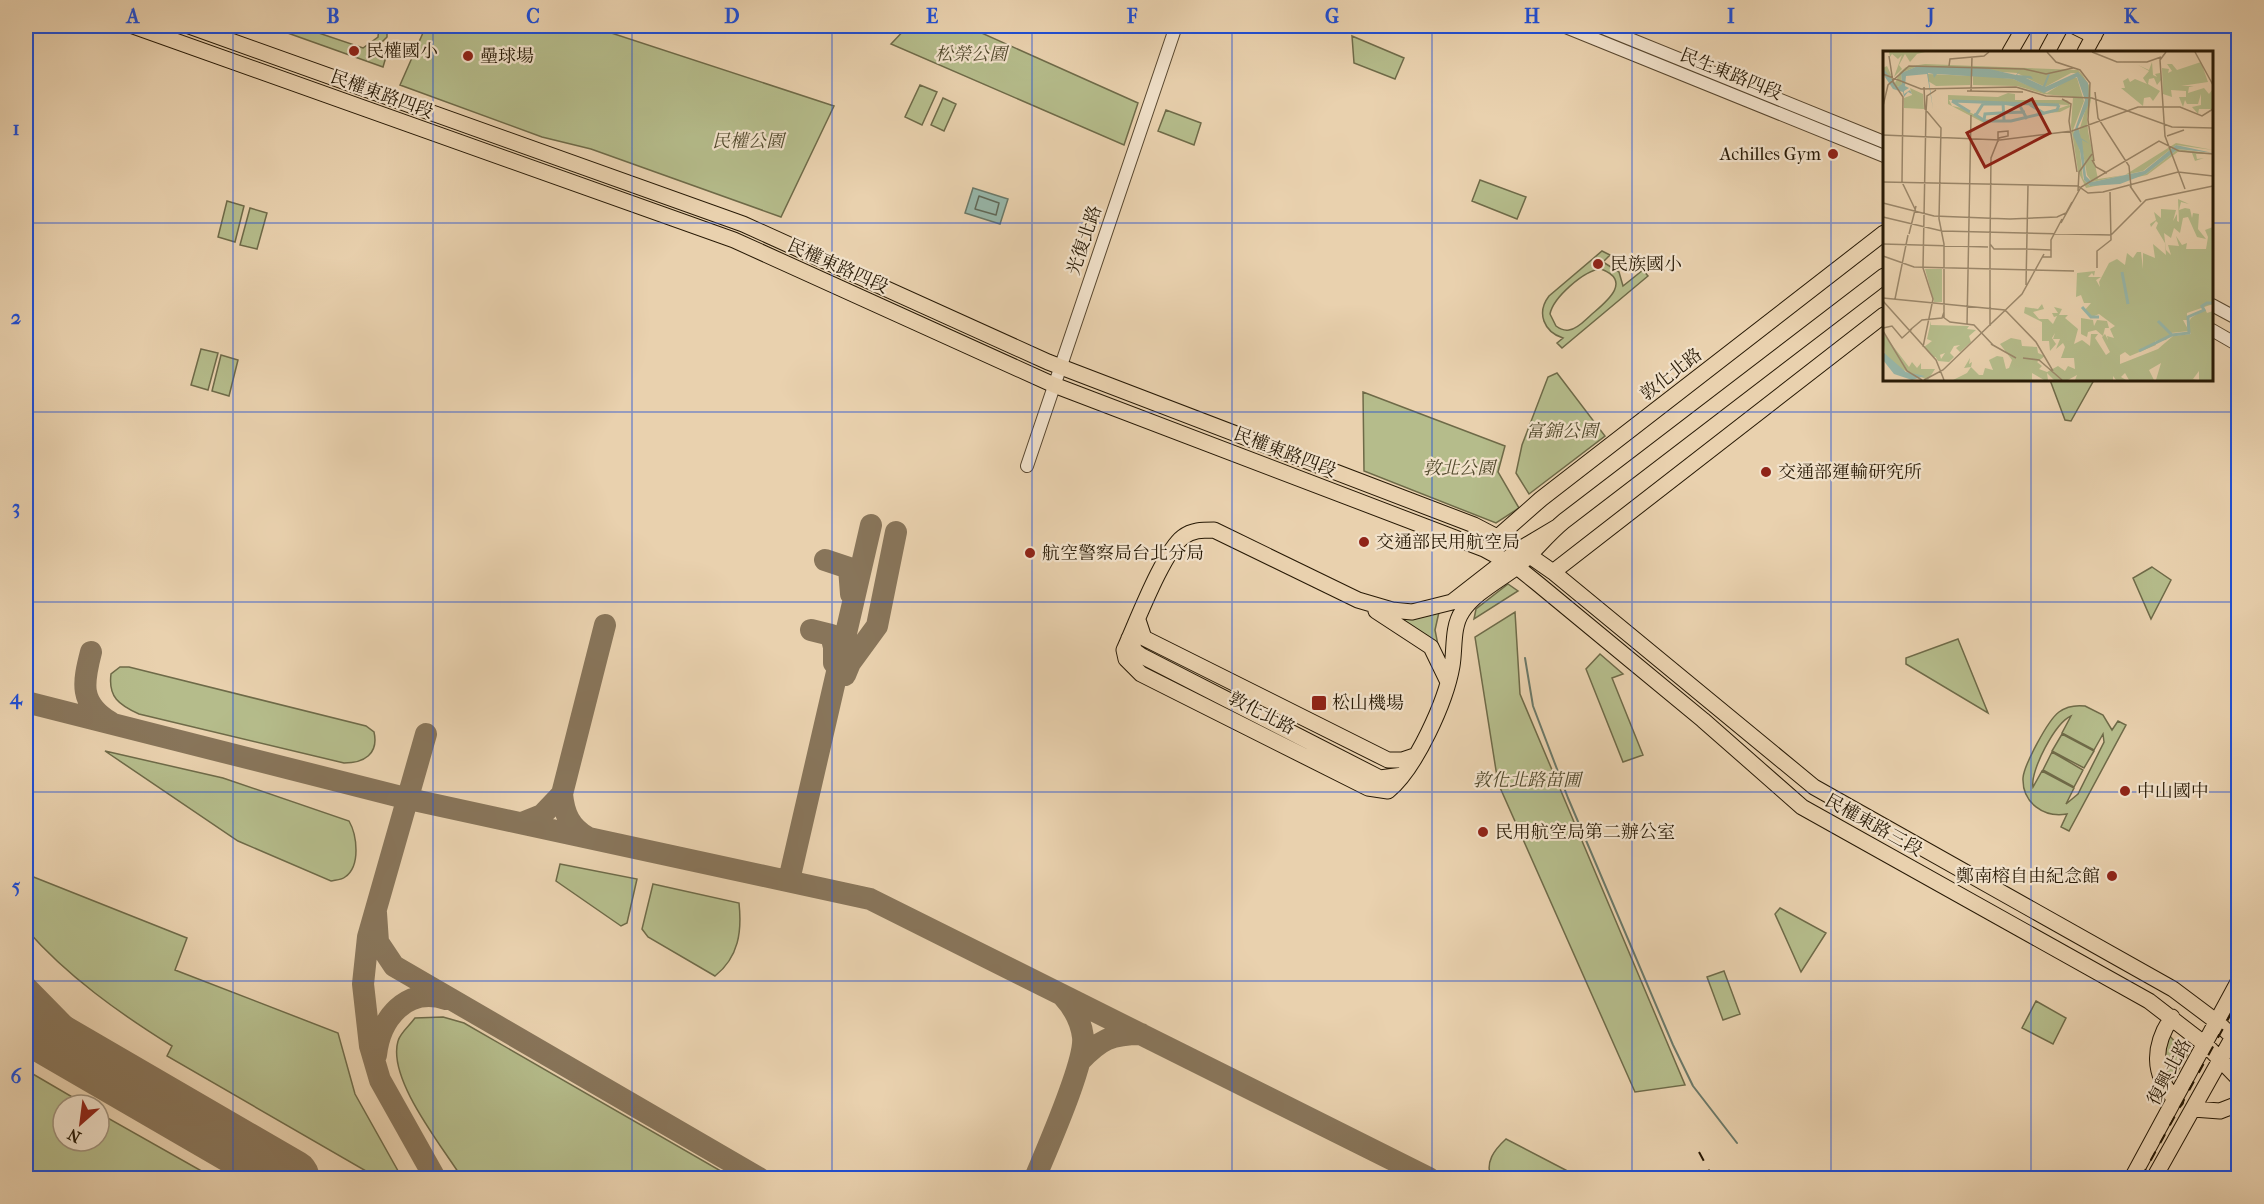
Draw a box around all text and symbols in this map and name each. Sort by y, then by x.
text: A [125,5,141,28]
text: B [326,5,340,28]
text: C [526,5,540,28]
text: D [724,5,740,28]
text: E [926,5,938,28]
text: F [1126,5,1138,28]
text: G [1325,5,1339,28]
text: H [1524,5,1540,28]
text: I [1727,5,1735,28]
text: J [1925,5,1935,28]
text: K [2124,5,2140,28]
place label: 民權國小 [366,41,438,62]
marker: 民權國小 [347,44,361,58]
park label: 松榮公園 [935,44,1010,65]
street label: 民生東路四段 [1677,44,1785,104]
place label: 壘球場 [480,46,534,67]
marker: 壘球場 [461,49,475,63]
inset map [1883,51,2213,381]
street label: 民權東路四段 [327,66,436,123]
text: 1 [12,117,20,140]
park label: 民權公園 [712,131,787,152]
place label: Achilles Gym [1719,144,1821,165]
marker: Achilles Gym [1826,147,1840,161]
street label: 光復北路 [1063,203,1106,278]
street label: 民權東路四段 [784,235,891,298]
place label: 民族國小 [1610,254,1682,275]
marker: 民族國小 [1591,257,1605,271]
text: 2 [11,306,21,329]
street label: 敦化北路 [1636,344,1706,405]
park label: 富錦公園 [1526,421,1601,442]
street label: 民權東路四段 [1231,423,1339,482]
park label: 敦北公園 [1423,458,1498,479]
place label: 交通部運輸研究所 [1778,462,1922,483]
marker: 交通部運輸研究所 [1759,465,1773,479]
text: 3 [12,496,20,519]
place label: 交通部民用航空局 [1376,532,1520,553]
marker: 交通部民用航空局 [1357,535,1371,549]
place label: 航空警察局台北分局 [1042,543,1204,564]
marker: 航空警察局台北分局 [1023,546,1037,560]
text: 4 [9,686,23,710]
street label: 敦化北路 [1225,688,1299,739]
place label: 松山機場 [1332,693,1404,714]
marker: 松山機場 [1310,694,1328,712]
park label: 敦化北路苗圃 [1473,770,1584,791]
place label: 中山國中 [2137,781,2209,802]
marker: 中山國中 [2118,784,2132,798]
street label: 民權東路三段 [1821,790,1926,861]
place label: 民用航空局第二辦公室 [1495,822,1675,843]
marker: 民用航空局第二辦公室 [1476,825,1490,839]
place label: 鄭南榕自由紀念館 [1956,866,2100,887]
marker: 鄭南榕自由紀念館 [2105,869,2119,883]
text: 5 [12,875,21,898]
street label: 復興北路 [2143,1036,2196,1109]
text: 6 [11,1065,23,1088]
north arrow [51,1093,111,1153]
text: N [64,1124,84,1147]

